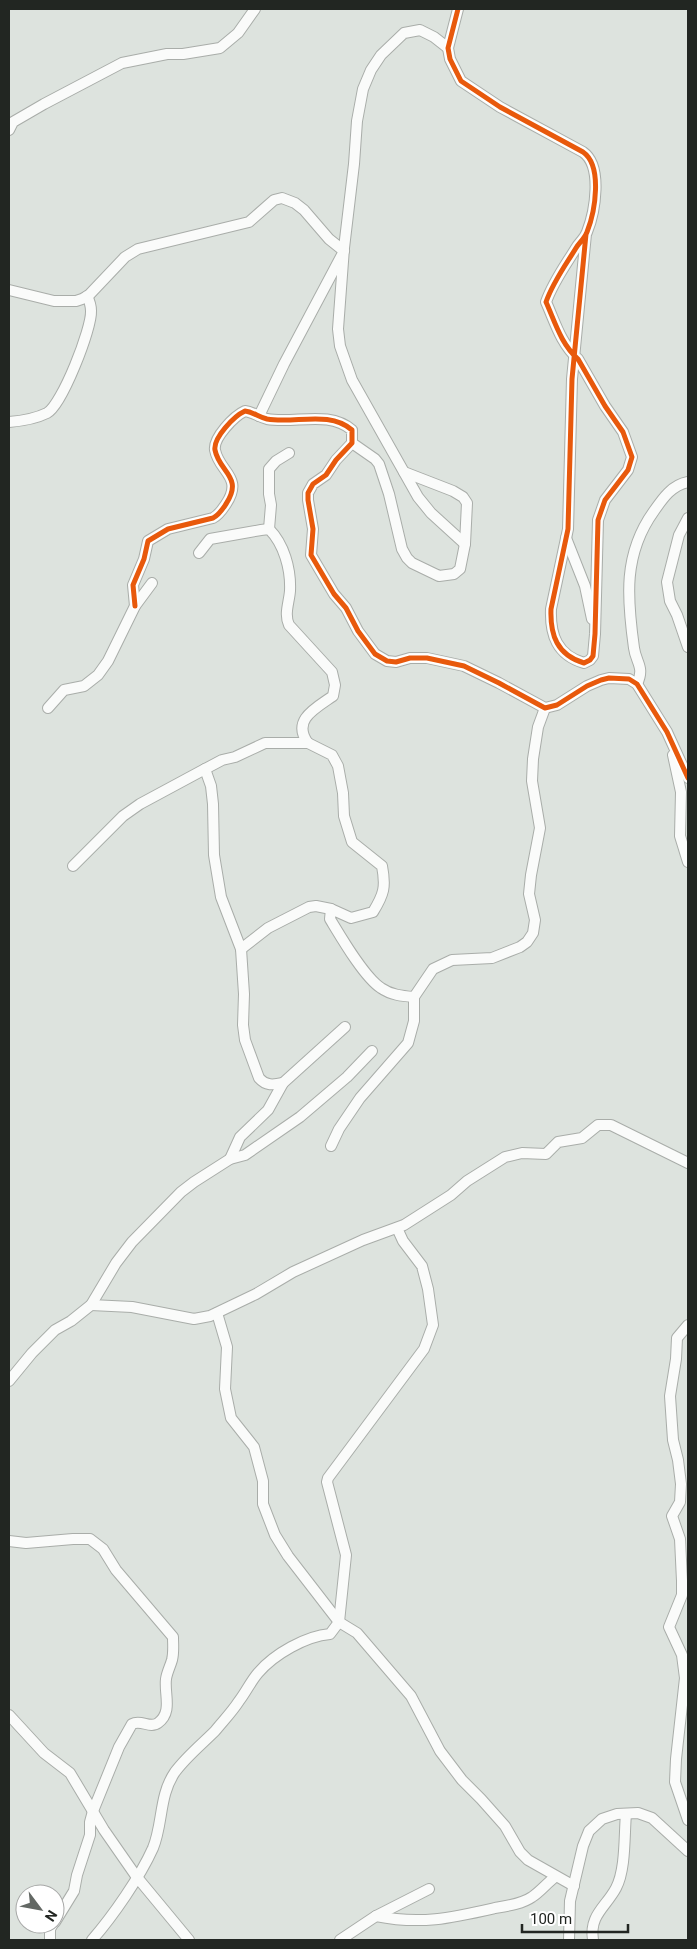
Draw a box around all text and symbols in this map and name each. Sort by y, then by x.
north arrow [15,1884,65,1934]
scale bar [522,1902,628,1934]
text: N [42,1907,60,1924]
text: 100 m [530,1910,572,1928]

